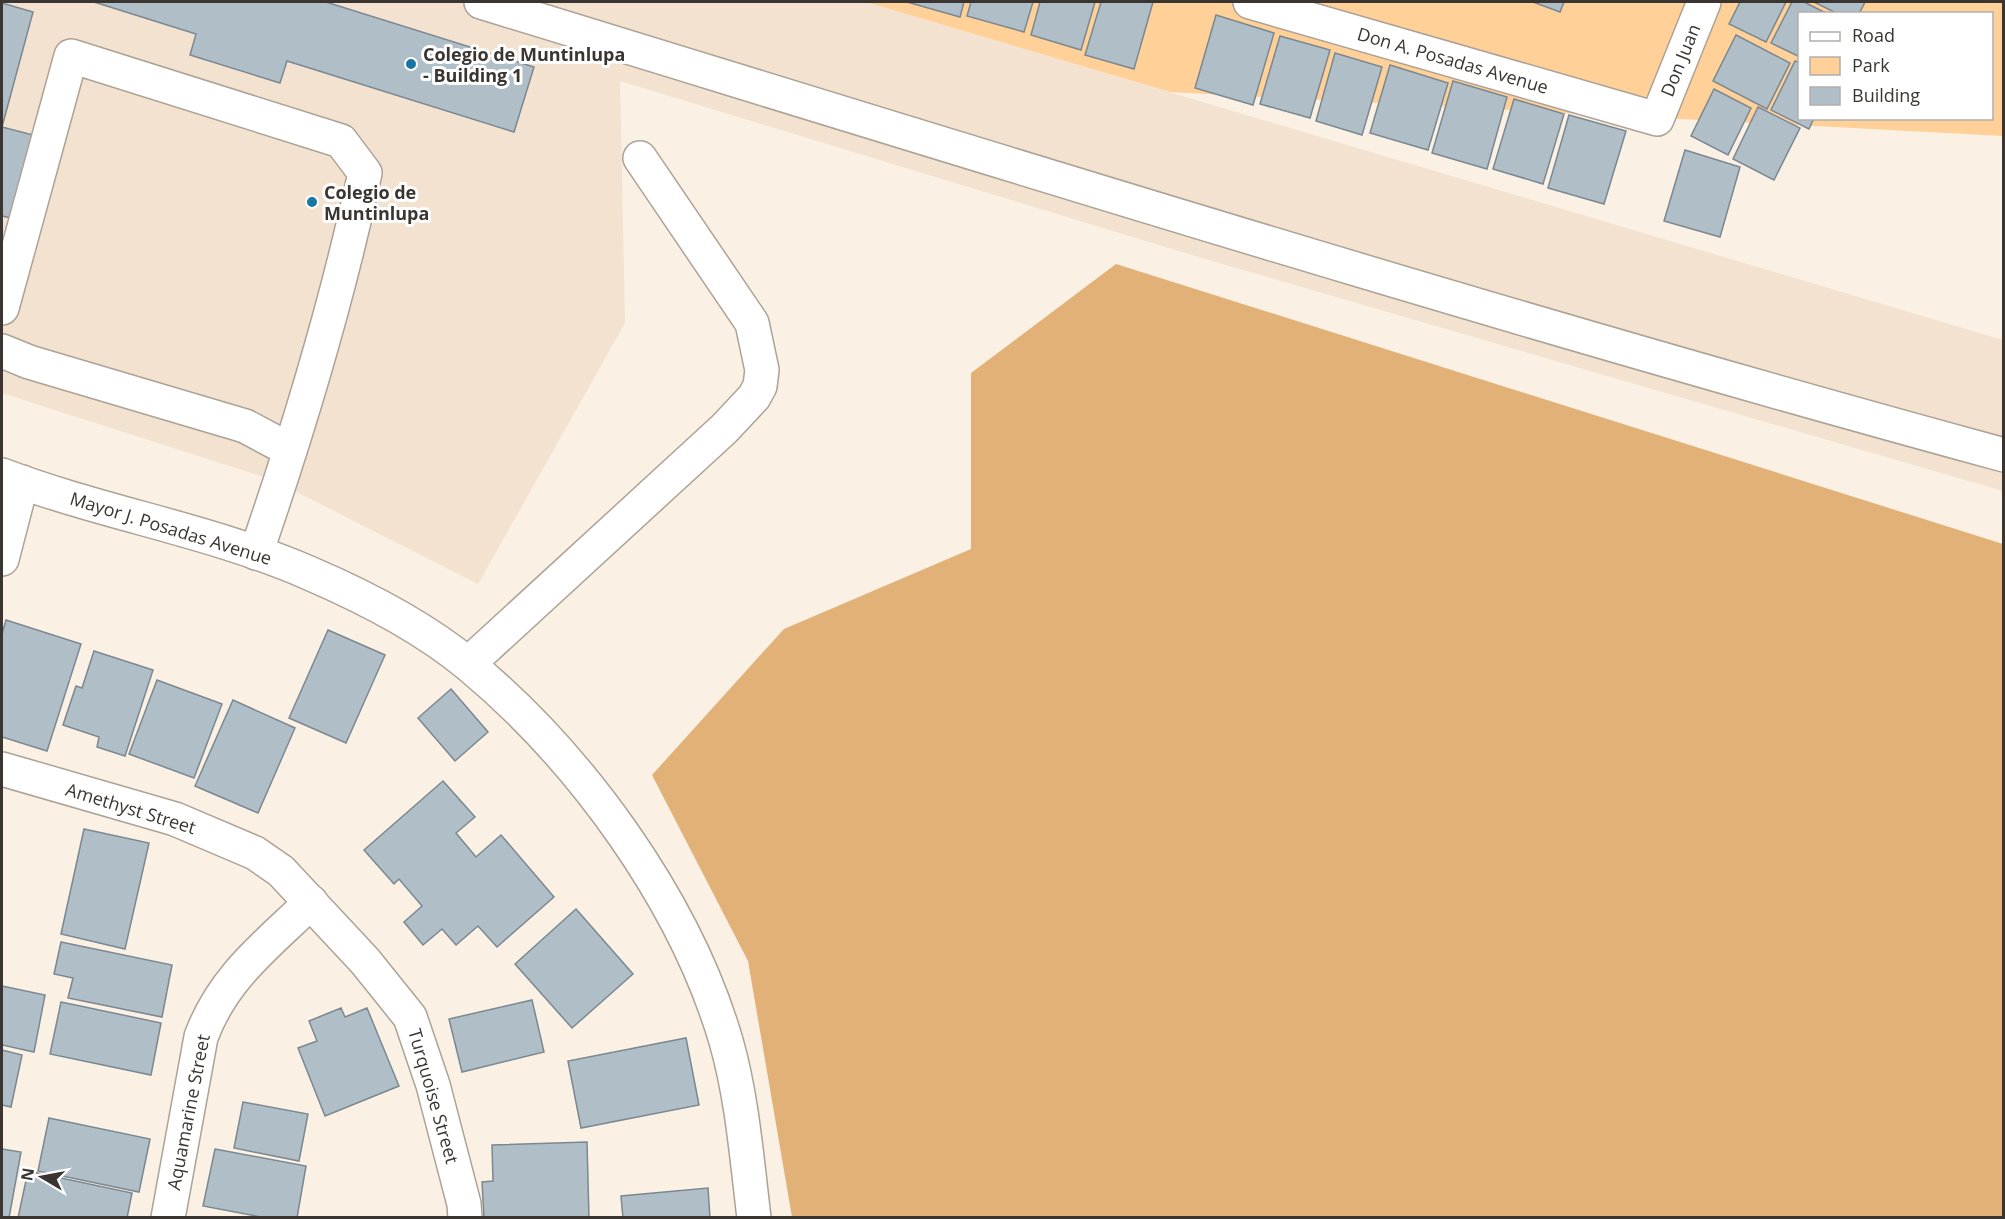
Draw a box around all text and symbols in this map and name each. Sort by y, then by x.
legend [1798,12,1993,120]
street label: Don Juan [1655,20,1705,100]
street label: Don A. Posadas Avenue [1355,21,1551,99]
text: Road [1852,23,1895,47]
place label: Colegio de Muntinlupa - Building 1 [423,42,625,87]
text: Park [1852,53,1890,77]
marker: Colegio de Muntinlupa - Building 1 [404,57,418,71]
text: Building [1852,83,1920,107]
place label: Colegio de Muntinlupa [324,180,429,225]
marker: Colegio de Muntinlupa [305,195,319,209]
street label: Mayor J. Posadas Avenue [67,486,275,570]
street label: Amethyst Street [63,777,199,839]
street label: Turquoise Street [403,1026,465,1166]
street label: Aquamarine Street [161,1032,215,1192]
north arrow [12,1147,72,1207]
text: N [15,1166,39,1183]

